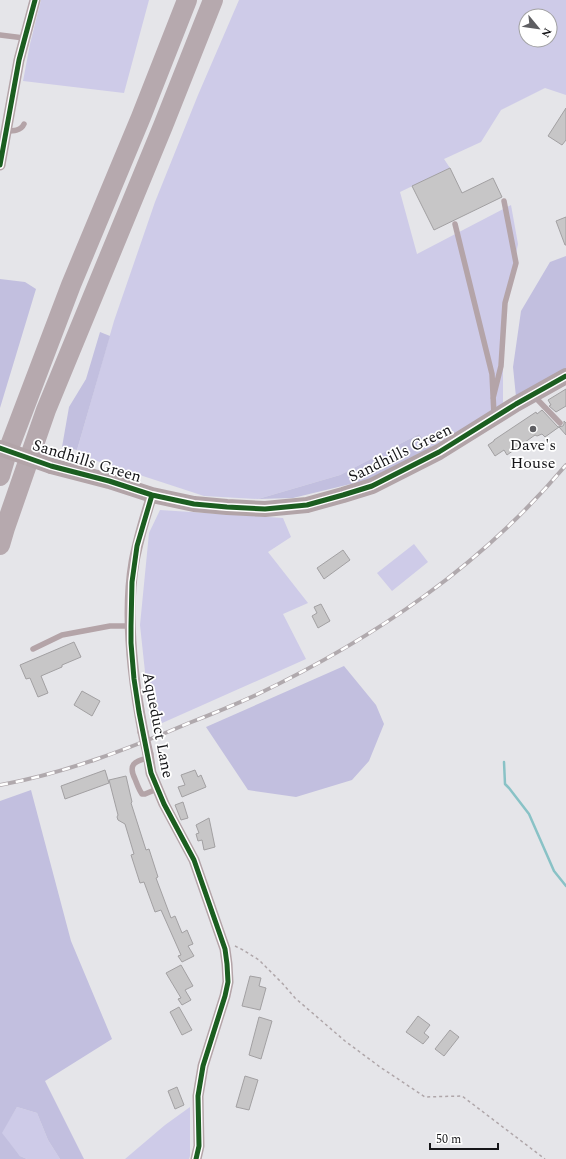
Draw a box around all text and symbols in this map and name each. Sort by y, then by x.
north arrow [518,8,558,48]
text: N [537,25,556,41]
street label: Sandhills Green [344,417,456,489]
marker: Dave's House [528,424,538,434]
street label: Sandhills Green [30,433,144,489]
place label: Dave's House [510,433,556,475]
street label: Aqueduct Lane [136,670,180,780]
scale bar [430,1125,498,1151]
text: 50 m [436,1130,461,1149]

